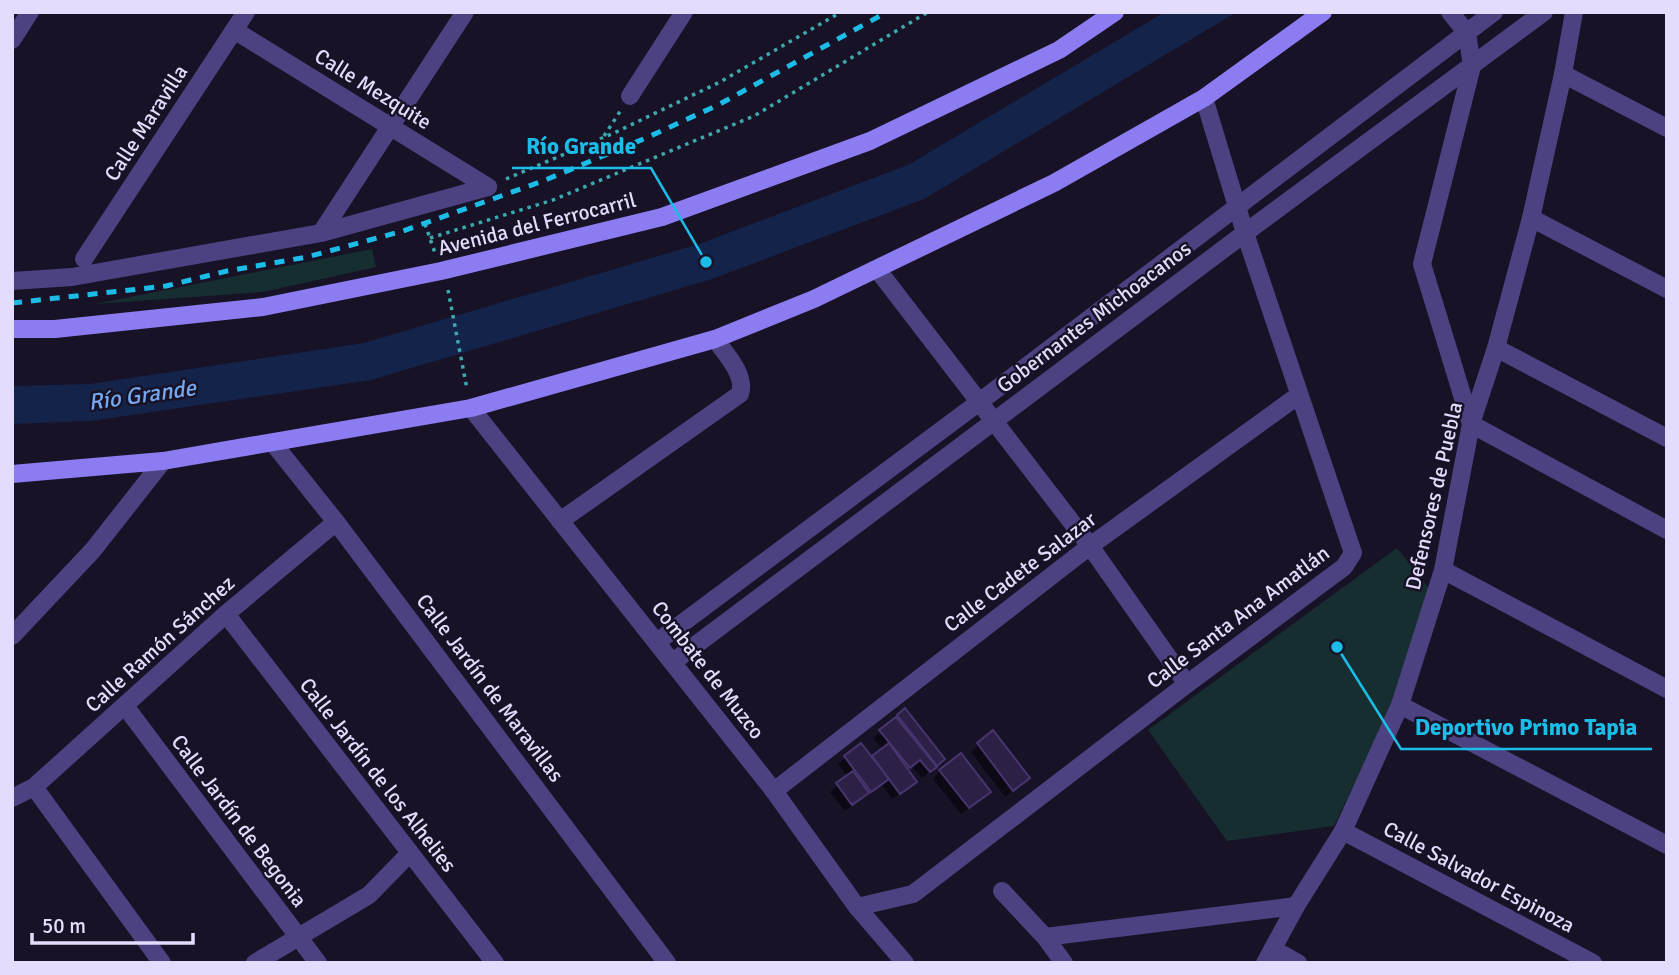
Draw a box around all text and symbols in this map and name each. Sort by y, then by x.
street label: Calle Mezquite [310,43,436,135]
street label: Calle Maravilla [99,60,193,186]
callout: Río Grande [512,124,651,168]
text: Río Grande [526,132,636,161]
street label: Avenida del Ferrocarril [435,187,639,261]
street label: Gobernantes Michoacanos [992,235,1196,399]
water label: Río Grande [86,373,199,417]
street label: Defensores de Puebla [1400,399,1468,593]
street label: Calle Cadete Salazar [939,506,1102,638]
street label: Calle Santa Ana Amatlán [1142,540,1334,694]
street label: Calle Ramón Sánchez [80,570,240,718]
street label: Calle Jardín de Maravillas [411,589,569,787]
street label: Combate de Muzco [646,596,770,744]
street label: Calle Jardín de los Alhelies [294,673,462,877]
callout: Deportivo Primo Tapia [1401,705,1652,749]
text: Deportivo Primo Tapia [1415,713,1638,742]
street label: Calle Jardín de Begonia [166,730,312,912]
street label: Calle Salvador Espinoza [1379,816,1579,938]
scale bar [32,902,192,946]
text: 50 m [42,913,86,939]

